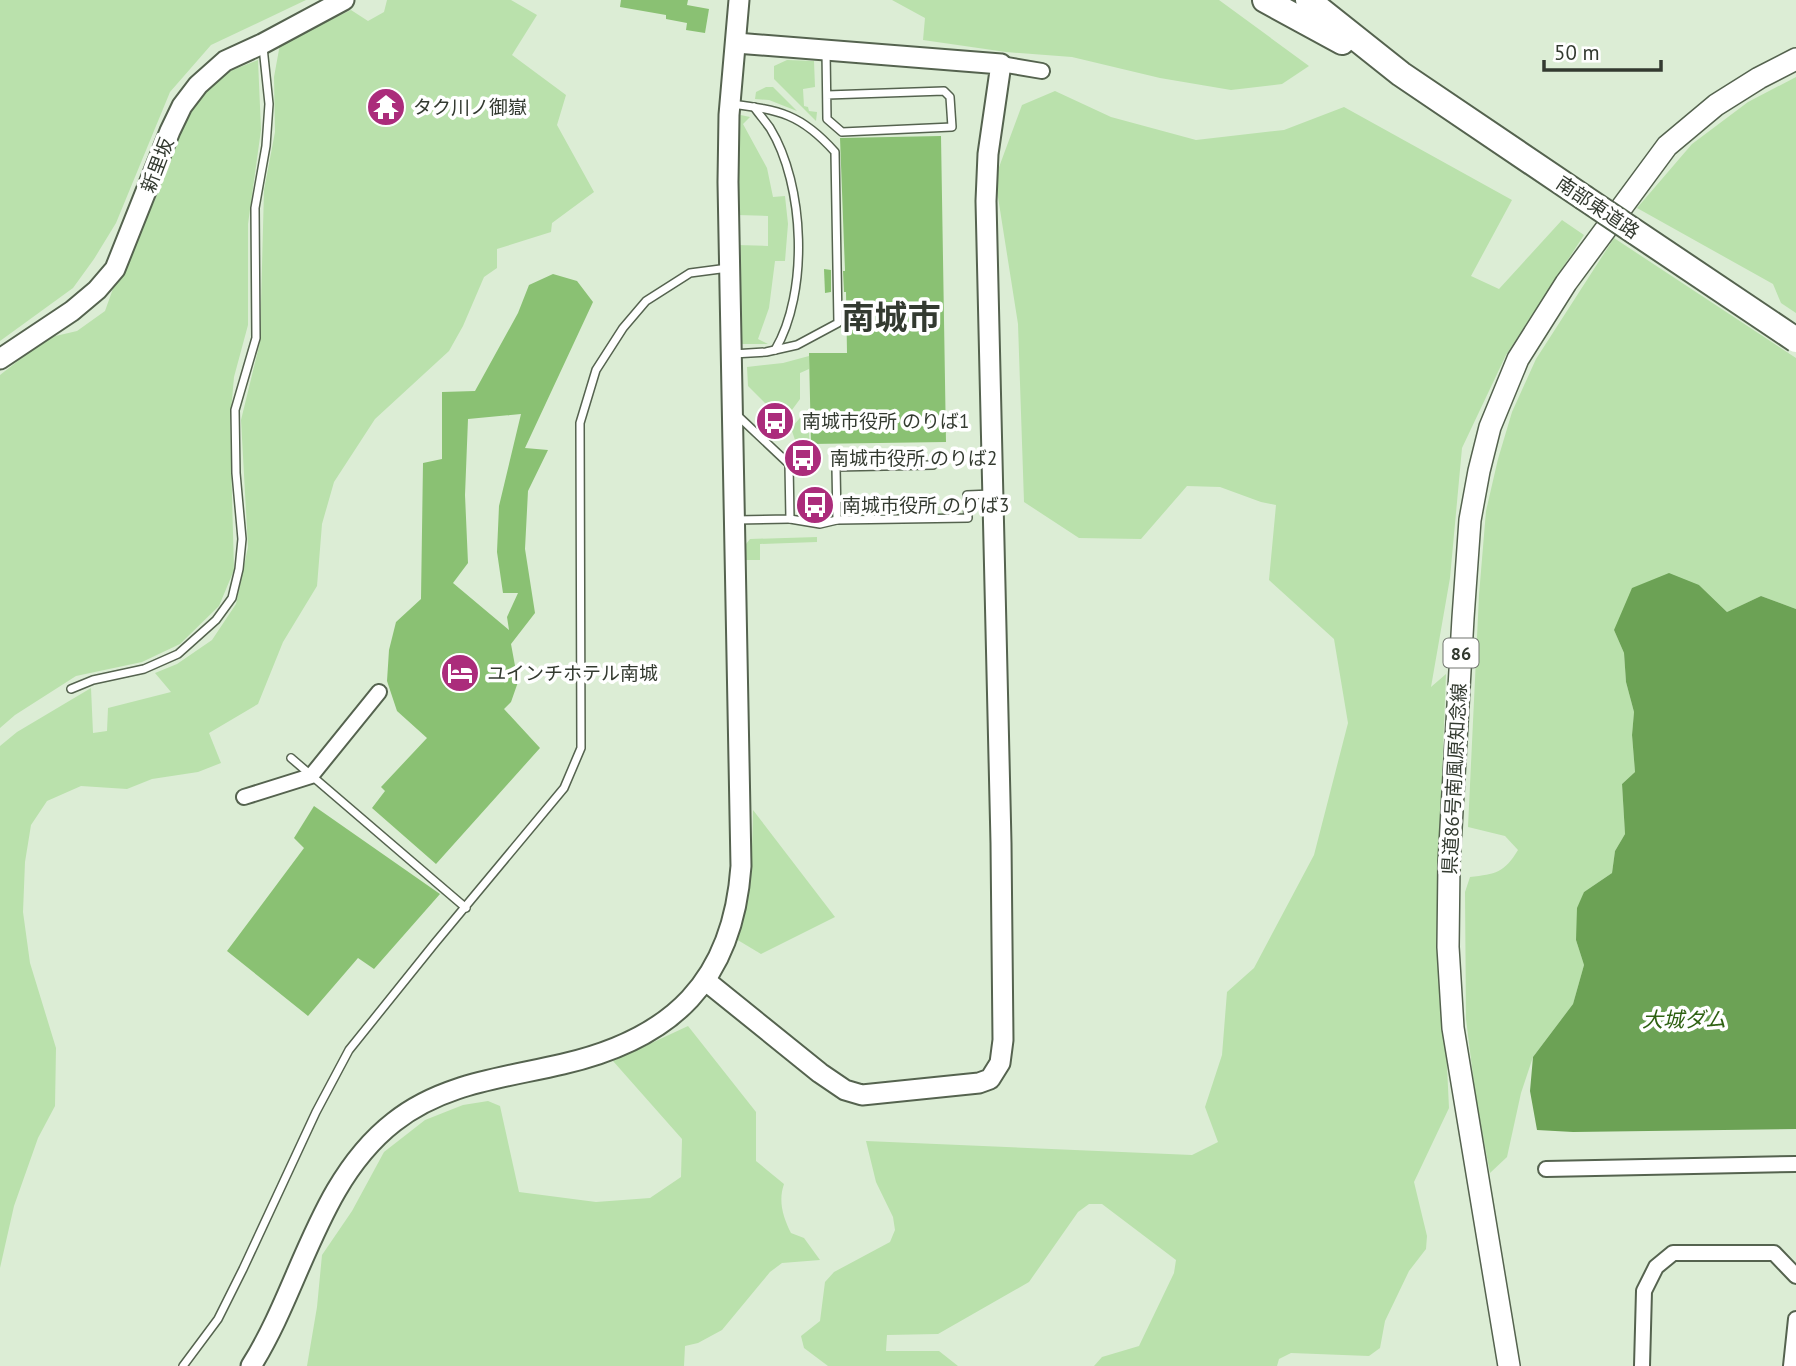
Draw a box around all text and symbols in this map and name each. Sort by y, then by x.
scale bar [1544,28,1661,72]
text: 50 m [1554,39,1600,66]
temple icon: タク川ノ御嶽 [365,86,407,128]
place label: タク川ノ御嶽 [413,95,527,119]
street label: 新里坂 [136,134,178,196]
street label: 南部東道路 [1552,170,1644,244]
district label: 南城市 [842,295,941,338]
bus stop icon: 南城市役所 のりば1 [754,400,796,442]
place label: 南城市役所 のりば1 [802,409,969,433]
bus stop icon: 南城市役所 のりば2 [782,437,824,479]
place label: 南城市役所 のりば2 [830,446,997,470]
bus stop icon: 南城市役所 のりば3 [794,484,836,526]
place label: 南城市役所 のりば3 [842,493,1009,517]
road number: 86 [1444,638,1478,668]
hotel icon: ユインチホテル南城 [439,652,481,694]
place label: ユインチホテル南城 [487,661,658,685]
street label: 県道86号南風原知念線 [1437,683,1471,875]
water label: 大城ダム [1642,1006,1726,1033]

